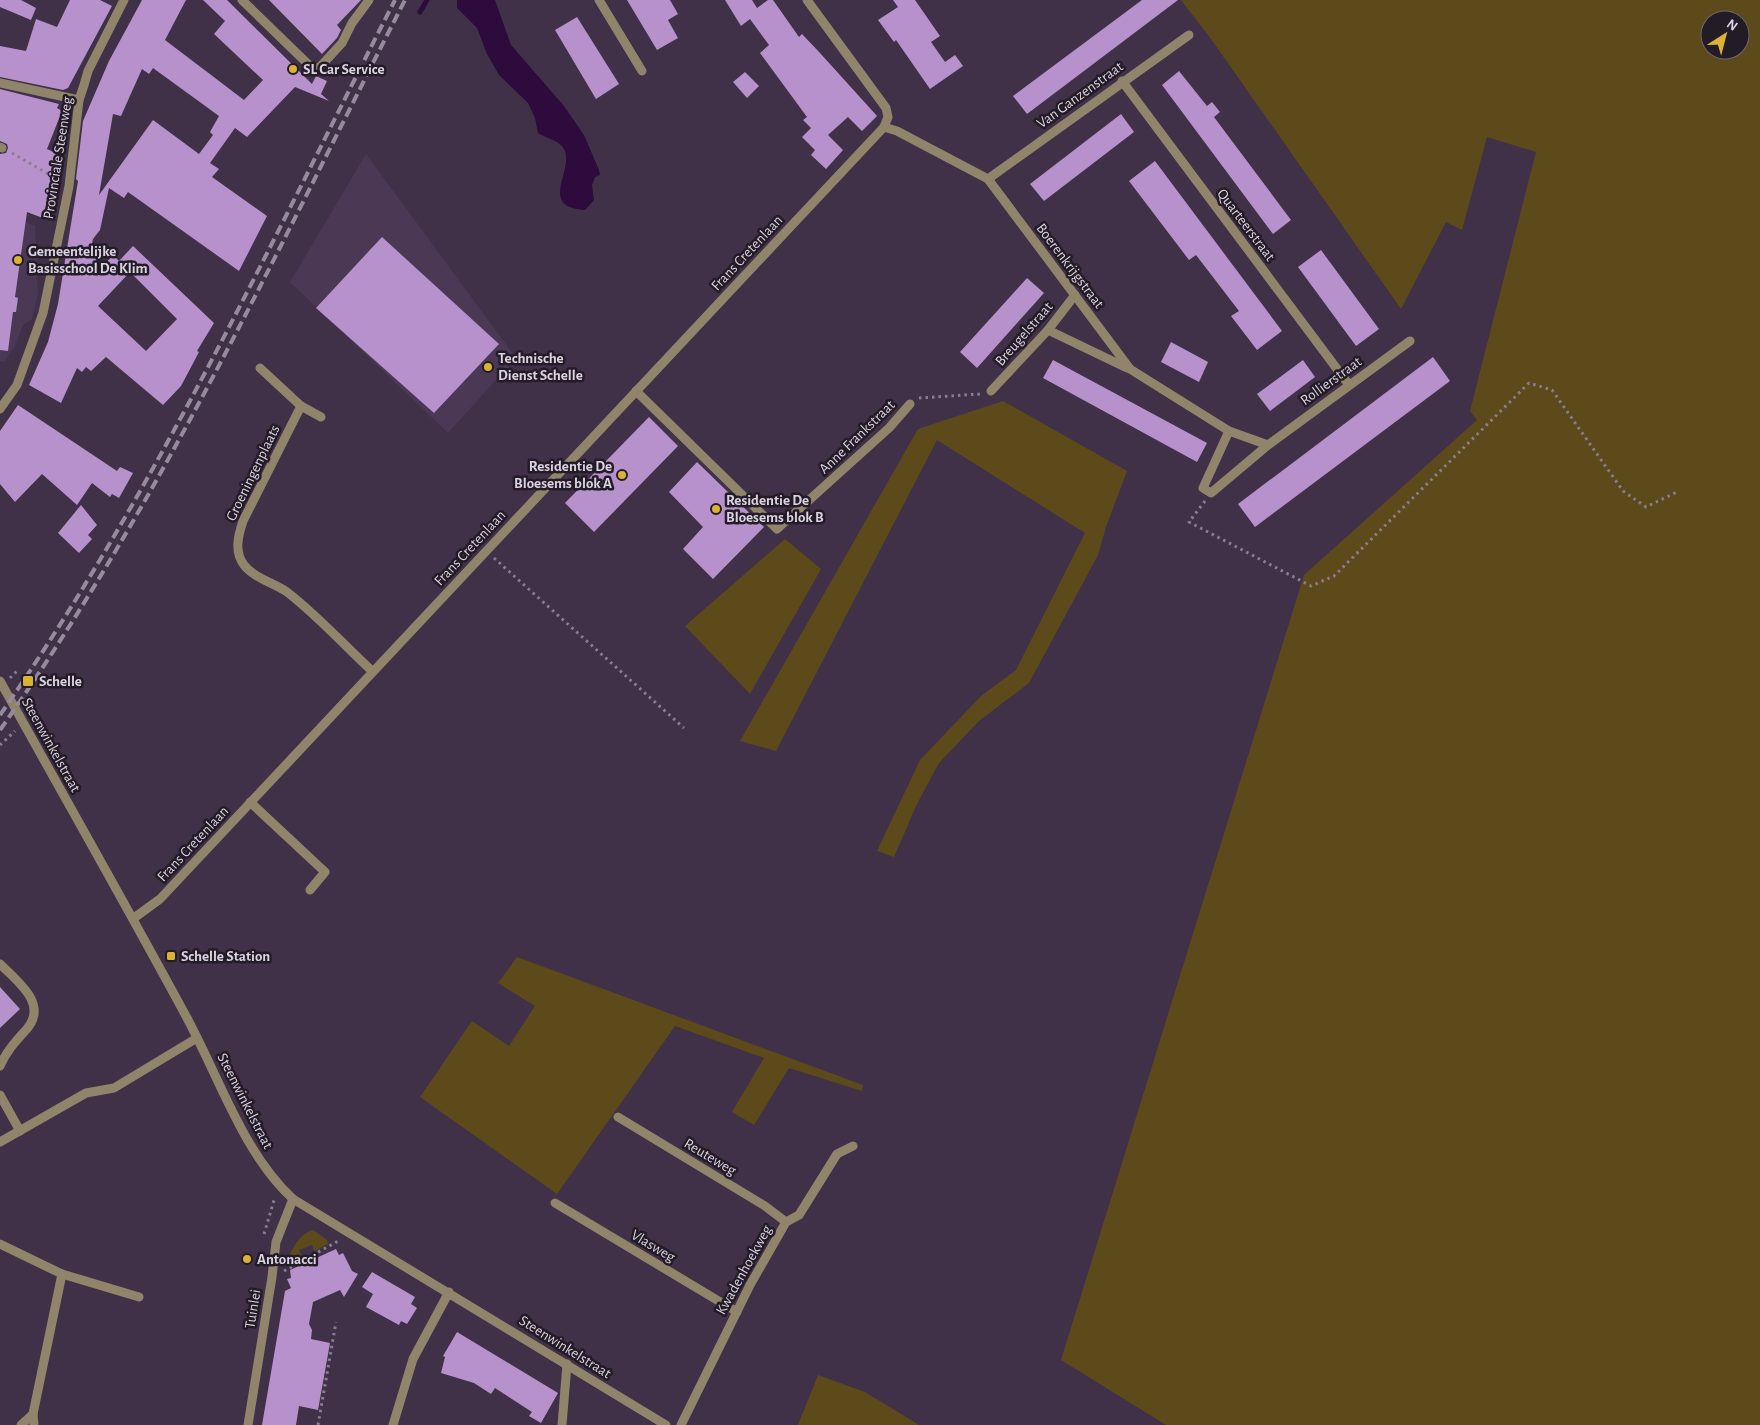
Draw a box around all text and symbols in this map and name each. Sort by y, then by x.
north arrow [1700,10,1750,60]
text: N [1724,17,1740,34]
street label: Van Ganzenstraat [1034,59,1126,131]
place label: SL Car Service [303,62,385,77]
marker: SL Car Service [287,63,299,75]
street label: Provinciale Steenweg [41,95,75,220]
street label: Quarteerstraat [1214,186,1278,264]
street label: Frans Cretenlaan [708,212,786,294]
street label: Boerenkrijgstraat [1033,221,1107,311]
place label: Gemeentelijke Basisschool De Klim [28,244,148,276]
marker: Gemeentelijke Basisschool De Klim [12,254,24,266]
street label: Breugelstraat [992,299,1056,369]
place label: Technische Dienst Schelle [498,351,583,383]
street label: Rollierstraat [1298,354,1365,408]
marker: Technische Dienst Schelle [482,361,494,373]
street label: Anne Frankstraat [816,397,898,477]
street label: Groeningenplaats [223,423,283,523]
place label: Residentie De Bloesems blok A [514,459,612,491]
marker: Residentie De Bloesems blok A [616,469,628,481]
place label: Residentie De Bloesems blok B [726,493,824,525]
marker: Residentie De Bloesems blok B [710,503,722,515]
street label: Frans Cretenlaan [431,507,509,589]
marker: Schelle [21,674,35,688]
place label: Schelle [39,674,82,689]
street label: Steenwinkelstraat [19,695,83,795]
street label: Frans Cretenlaan [154,803,232,885]
place label: Schelle Station [181,949,270,964]
marker: Schelle Station [165,950,177,962]
street label: Steenwinkelstraat [214,1051,276,1152]
street label: Reuteweg [681,1136,739,1179]
street label: Kwadenhoekweg [713,1222,775,1317]
street label: Vlasweg [628,1227,678,1265]
place label: Antonacci [257,1252,317,1267]
marker: Antonacci [241,1253,253,1265]
street label: Tuinlei [243,1288,263,1330]
street label: Steenwinkelstraat [516,1313,614,1381]

